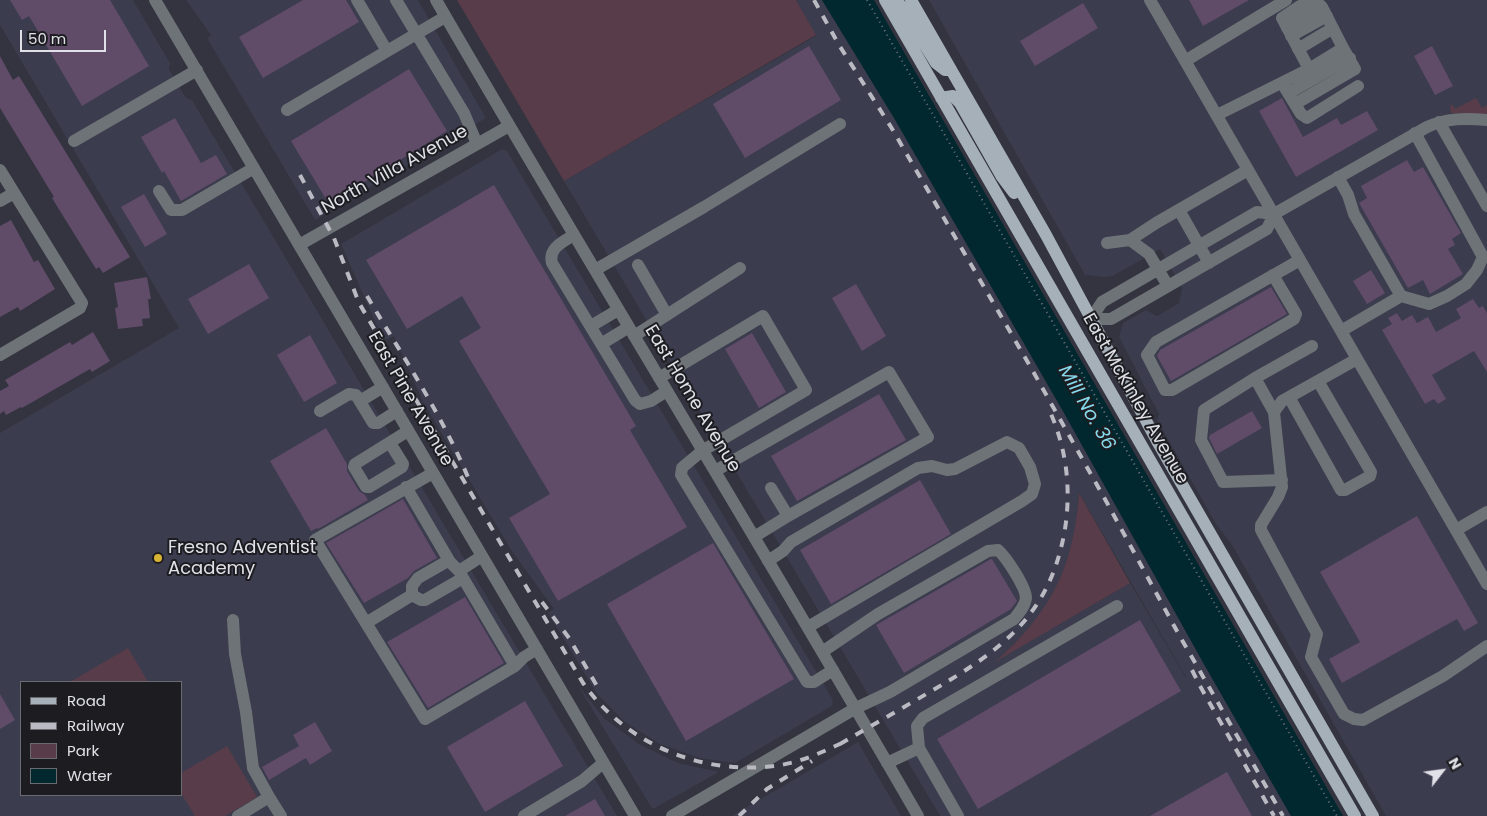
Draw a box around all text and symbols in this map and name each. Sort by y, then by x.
scale bar [22,20,109,52]
text: 50 m [28,28,66,49]
street label: North Villa Avenue [318,121,472,219]
street label: East McKinley Avenue [1077,310,1193,488]
street label: East Home Avenue [639,321,745,477]
street label: East Pine Avenue [363,328,457,470]
water label: Mill No. 36 [1053,361,1119,455]
place label: Fresno Adventist Academy [168,537,316,580]
marker: Fresno Adventist Academy [152,552,164,564]
legend [20,681,182,796]
text: Road [67,690,106,711]
text: Railway [67,715,125,736]
text: Park [67,740,99,761]
north arrow [1417,746,1467,796]
text: N [1444,754,1466,773]
text: Water [67,765,112,786]

